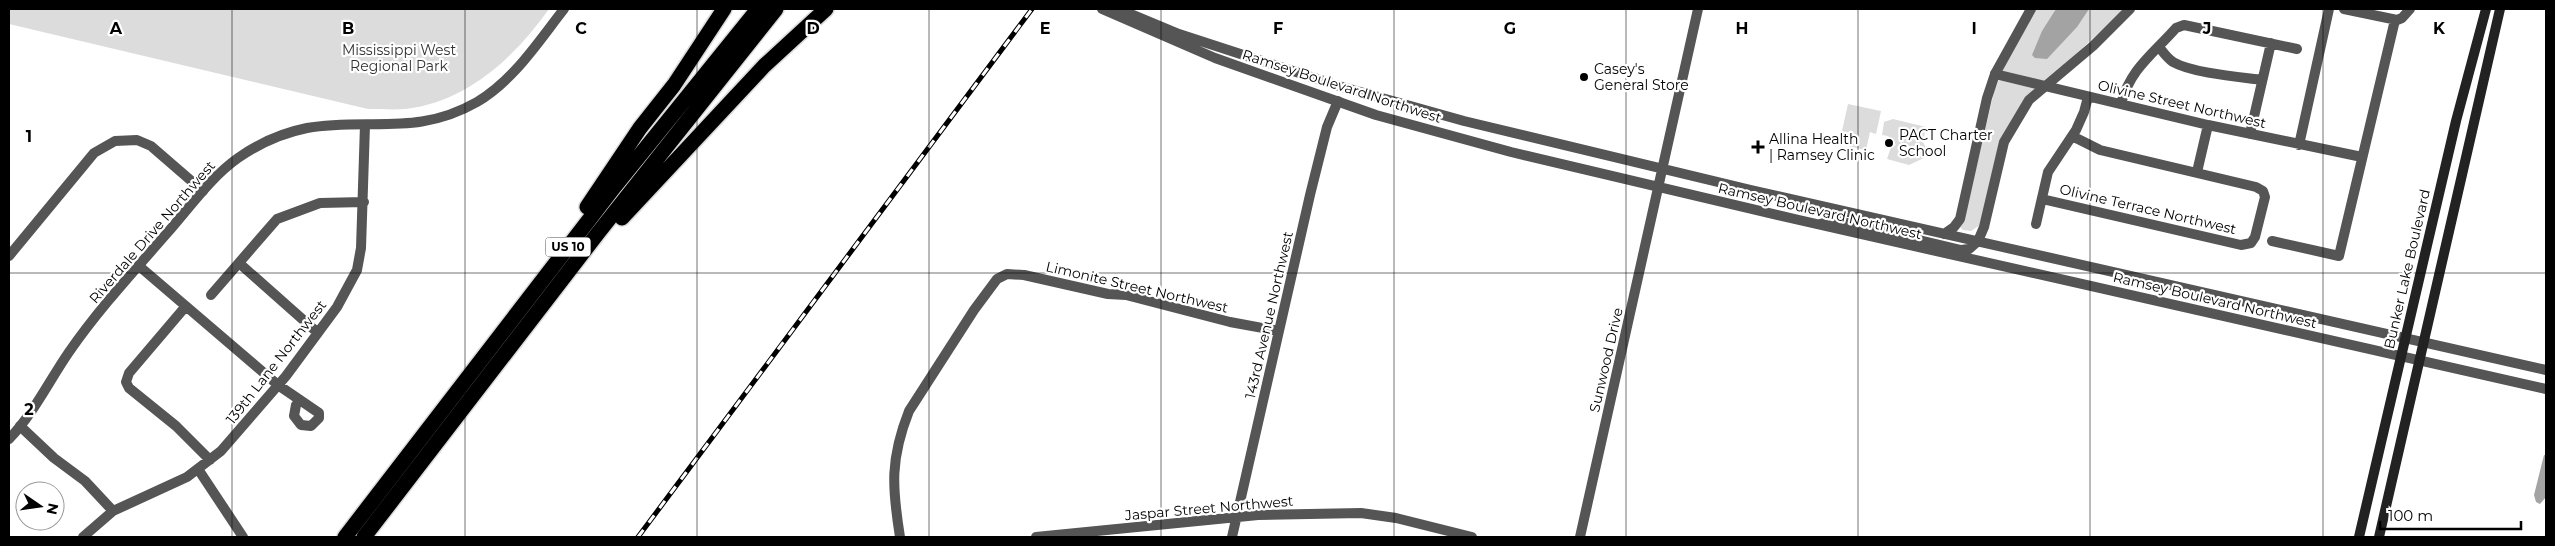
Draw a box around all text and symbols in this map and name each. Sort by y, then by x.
text: A [109,19,123,38]
text: B [342,19,354,38]
text: C [575,19,587,38]
text: D [806,19,820,38]
text: E [1040,19,1050,38]
text: F [1273,19,1283,38]
text: G [1504,19,1516,38]
text: H [1736,19,1748,38]
text: I [1971,19,1977,38]
text: J [2202,19,2211,38]
text: K [2433,19,2446,38]
park label: Mississippi West Regional Park [342,41,456,75]
street label: Ramsey Boulevard Northwest [1240,45,1444,127]
place label: Casey's General Store [1594,60,1689,94]
marker: Casey's General Store [1578,71,1590,83]
street label: Olivine Street Northwest [2096,76,2268,132]
place label: PACT Charter School [1899,126,1993,160]
text: 1 [26,127,32,146]
place label: Allina Health | Ramsey Clinic [1769,130,1875,164]
marker: PACT Charter School [1883,137,1895,149]
marker: Allina Health | Ramsey Clinic [1751,140,1765,154]
street label: Riverdale Drive Northwest [85,157,219,307]
street label: Ramsey Boulevard Northwest [1716,179,1924,243]
street label: Olivine Terrace Northwest [2058,180,2238,238]
street label: Bunker Lake Boulevard [2380,187,2434,351]
street label: 143rd Avenue Northwest [1241,229,1297,400]
road number: US 10 [546,238,590,256]
street label: Limonite Street Northwest [1044,257,1230,317]
street label: Ramsey Boulevard Northwest [2111,268,2319,332]
street label: 139th Lane Northwest [222,296,330,428]
street label: Sunwood Drive [1585,306,1627,414]
text: 2 [24,400,34,419]
north arrow [15,481,65,531]
street label: Jaspar Street Northwest [1123,492,1294,524]
scale bar [2380,498,2521,530]
text: N [43,501,63,516]
text: 100 m [2388,506,2433,525]

